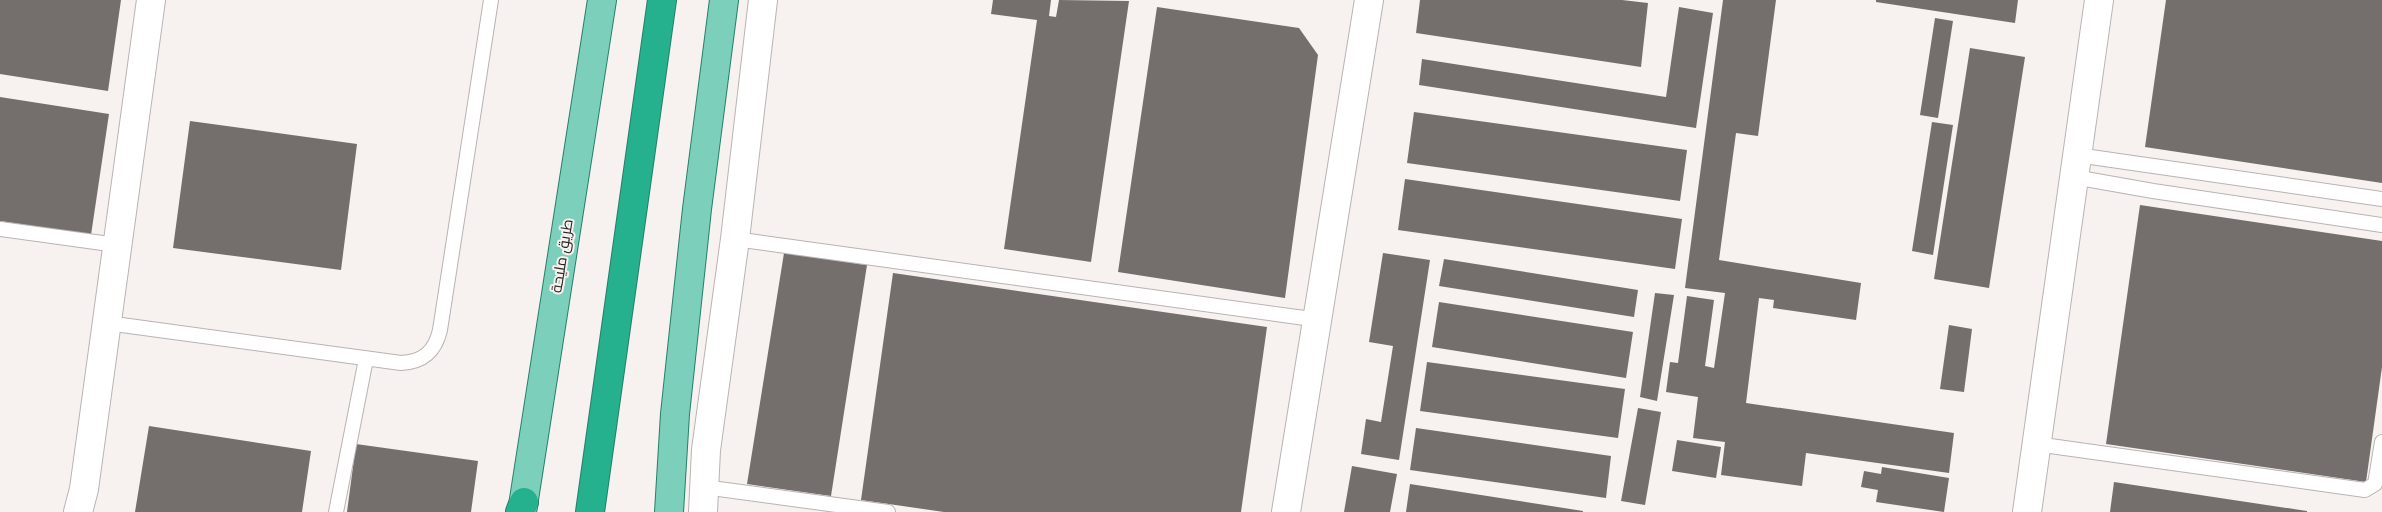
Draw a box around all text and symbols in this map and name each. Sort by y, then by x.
street label: طريق مليحة [546,218,578,294]

